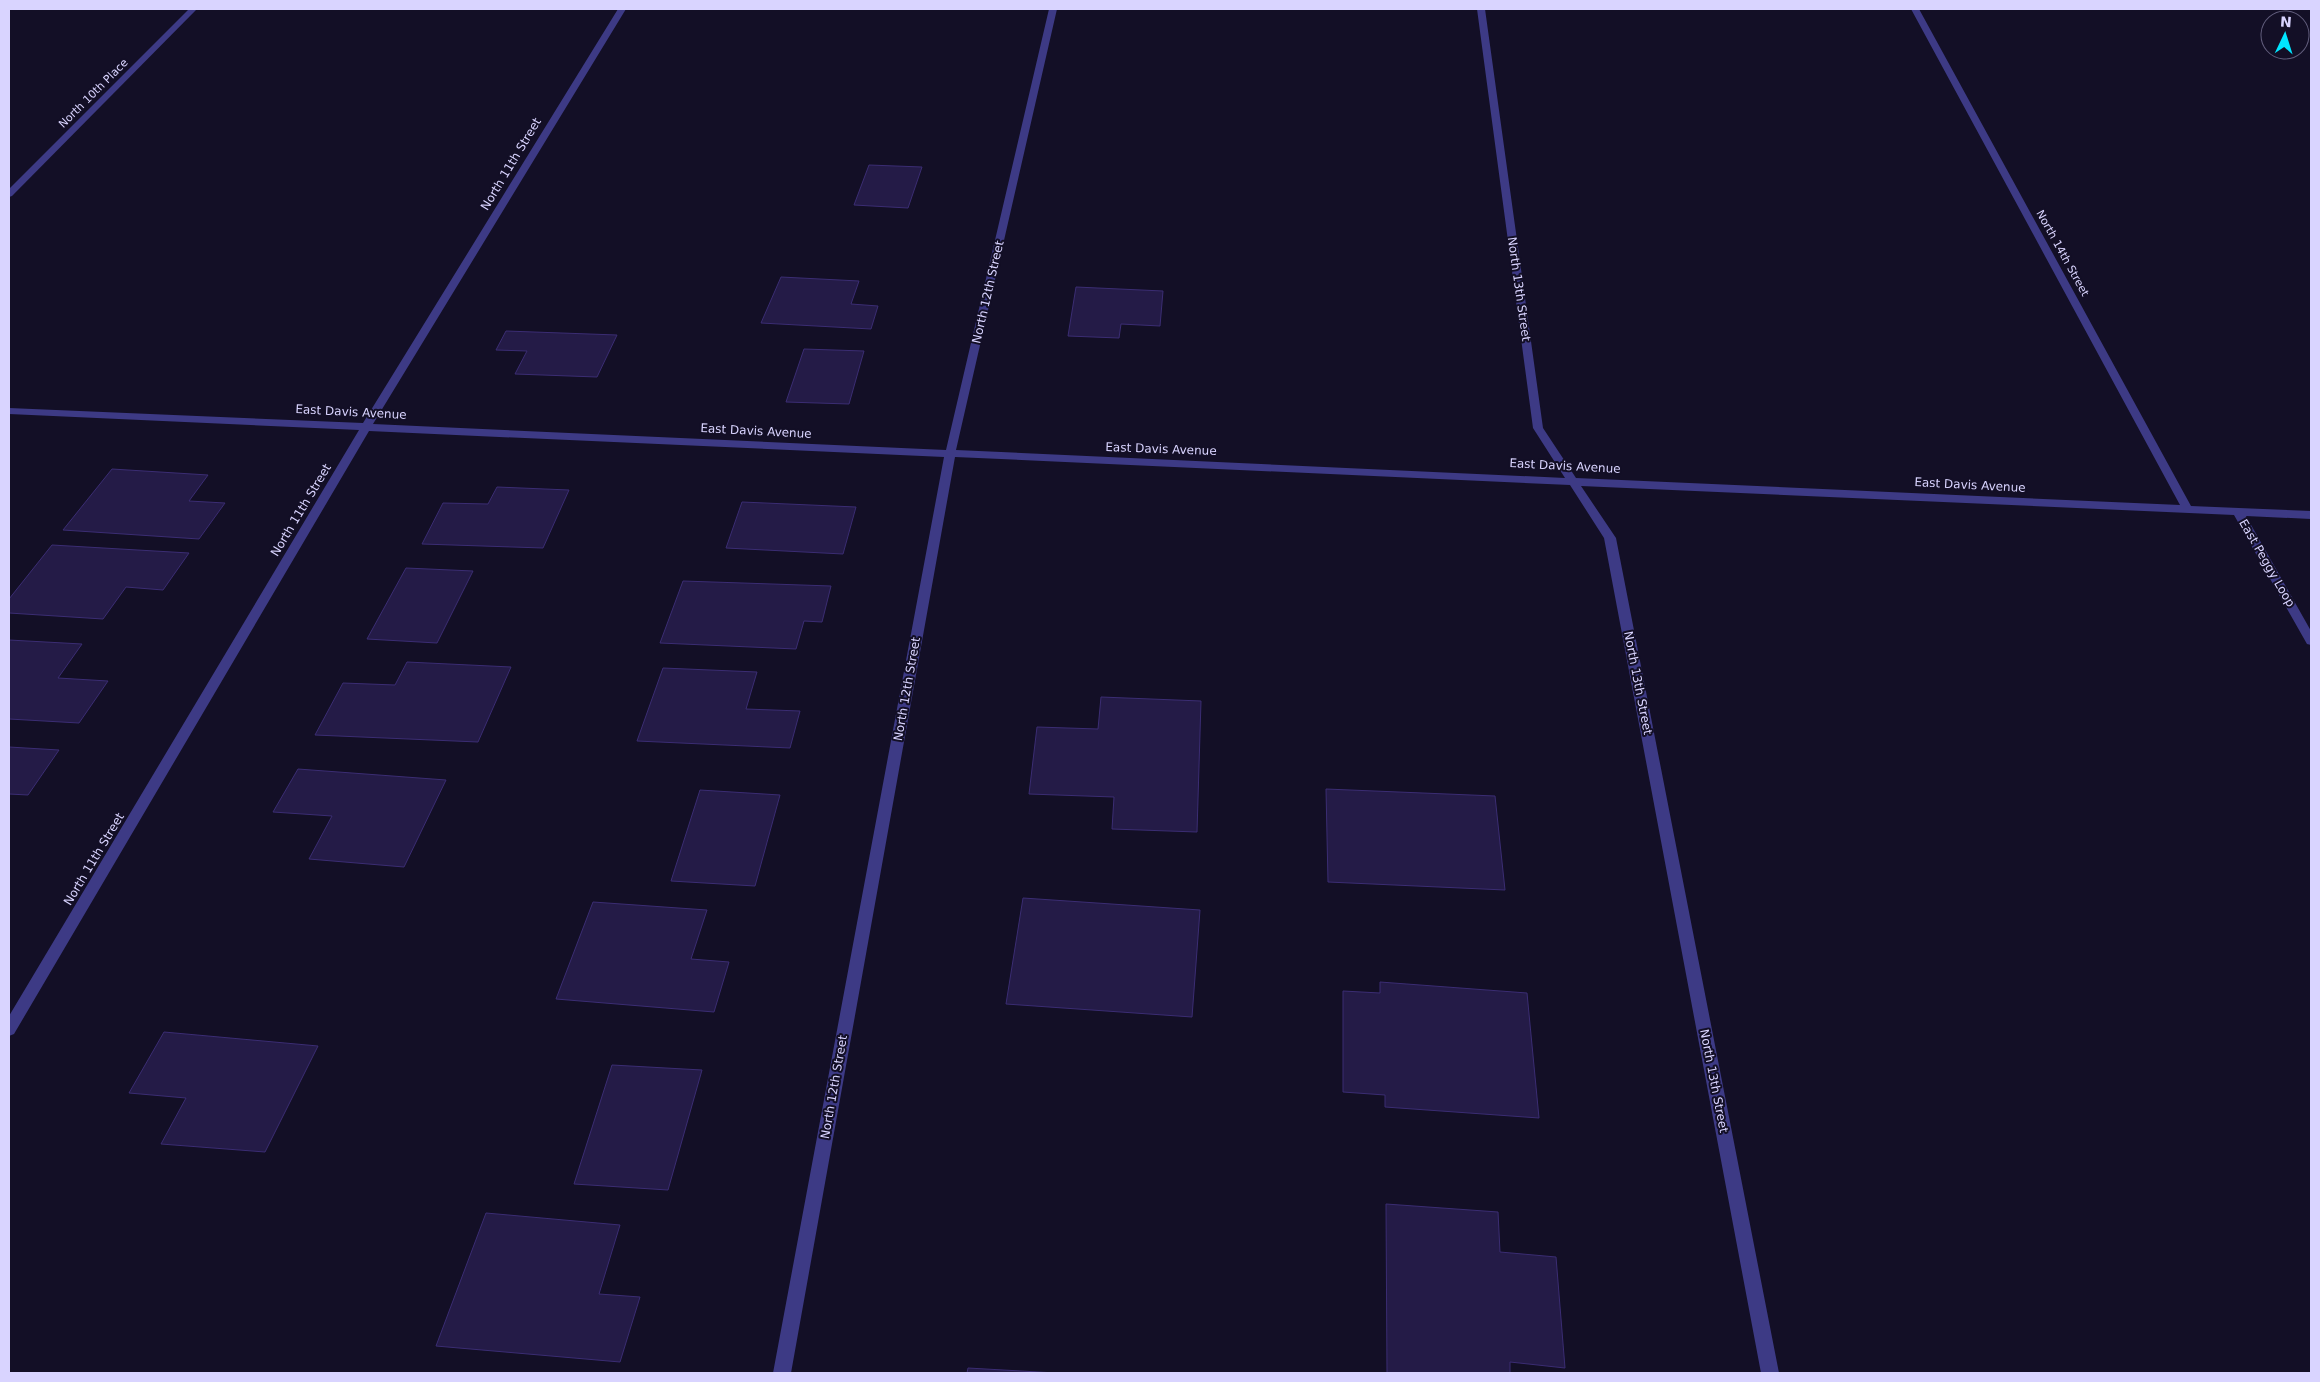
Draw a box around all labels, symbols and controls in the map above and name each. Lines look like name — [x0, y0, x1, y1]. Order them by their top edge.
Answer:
north arrow — [2260, 10, 2310, 60]
text: N — [2280, 14, 2292, 30]
street label: North 10th Place — [56, 56, 131, 131]
street label: North 11th Street — [478, 115, 544, 213]
street label: North 14th Street — [2033, 208, 2092, 299]
street label: North 13th Street — [1505, 236, 1533, 342]
street label: North 12th Street — [969, 239, 1007, 345]
street label: East Davis Avenue — [295, 402, 407, 422]
street label: East Davis Avenue — [700, 421, 812, 441]
street label: East Davis Avenue — [1105, 440, 1217, 458]
street label: East Davis Avenue — [1509, 456, 1621, 476]
street label: North 11th Street — [268, 461, 334, 559]
street label: East Davis Avenue — [1914, 475, 2026, 495]
street label: East Peggy Loop — [2236, 517, 2298, 609]
street label: North 13th Street — [1621, 630, 1655, 736]
street label: North 12th Street — [891, 636, 923, 742]
street label: North 11th Street — [61, 810, 127, 908]
street label: North 13th Street — [1697, 1028, 1731, 1134]
street label: North 12th Street — [818, 1034, 850, 1140]

